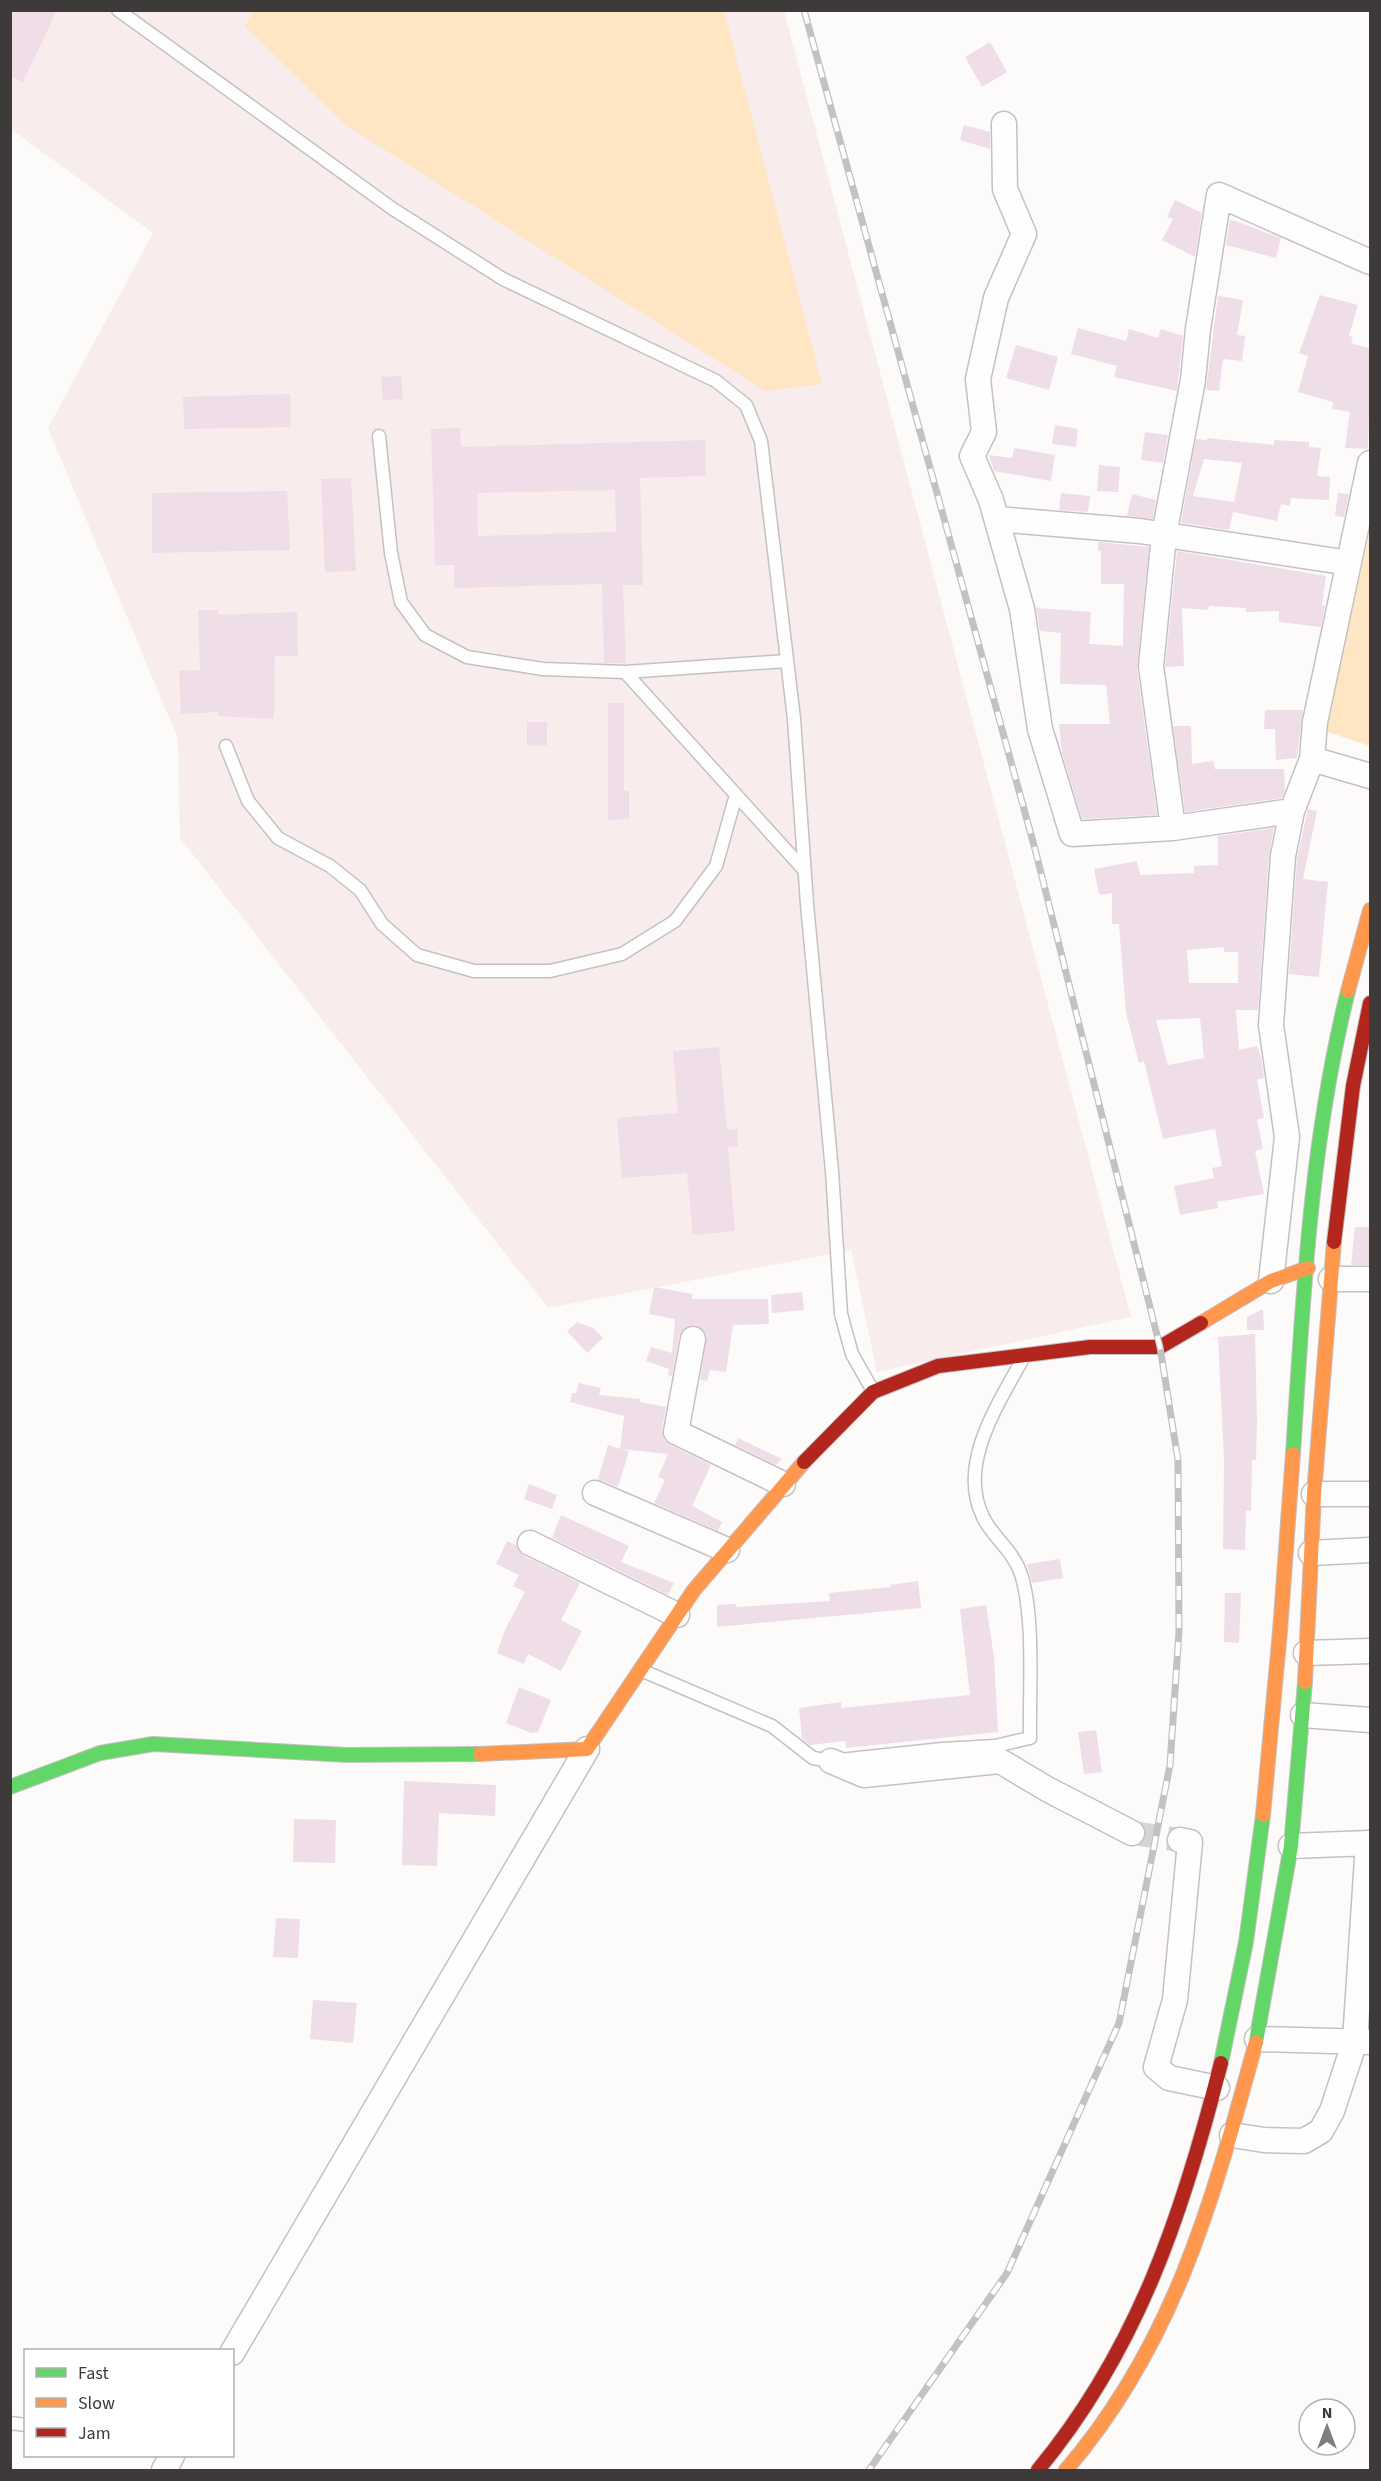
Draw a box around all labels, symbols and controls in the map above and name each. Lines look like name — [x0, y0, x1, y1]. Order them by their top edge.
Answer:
legend — [24, 2349, 234, 2457]
text: Fast — [78, 2361, 109, 2386]
text: Slow — [78, 2391, 115, 2416]
north arrow — [1297, 2397, 1357, 2457]
text: N — [1322, 2402, 1332, 2424]
text: Jam — [78, 2421, 111, 2446]

